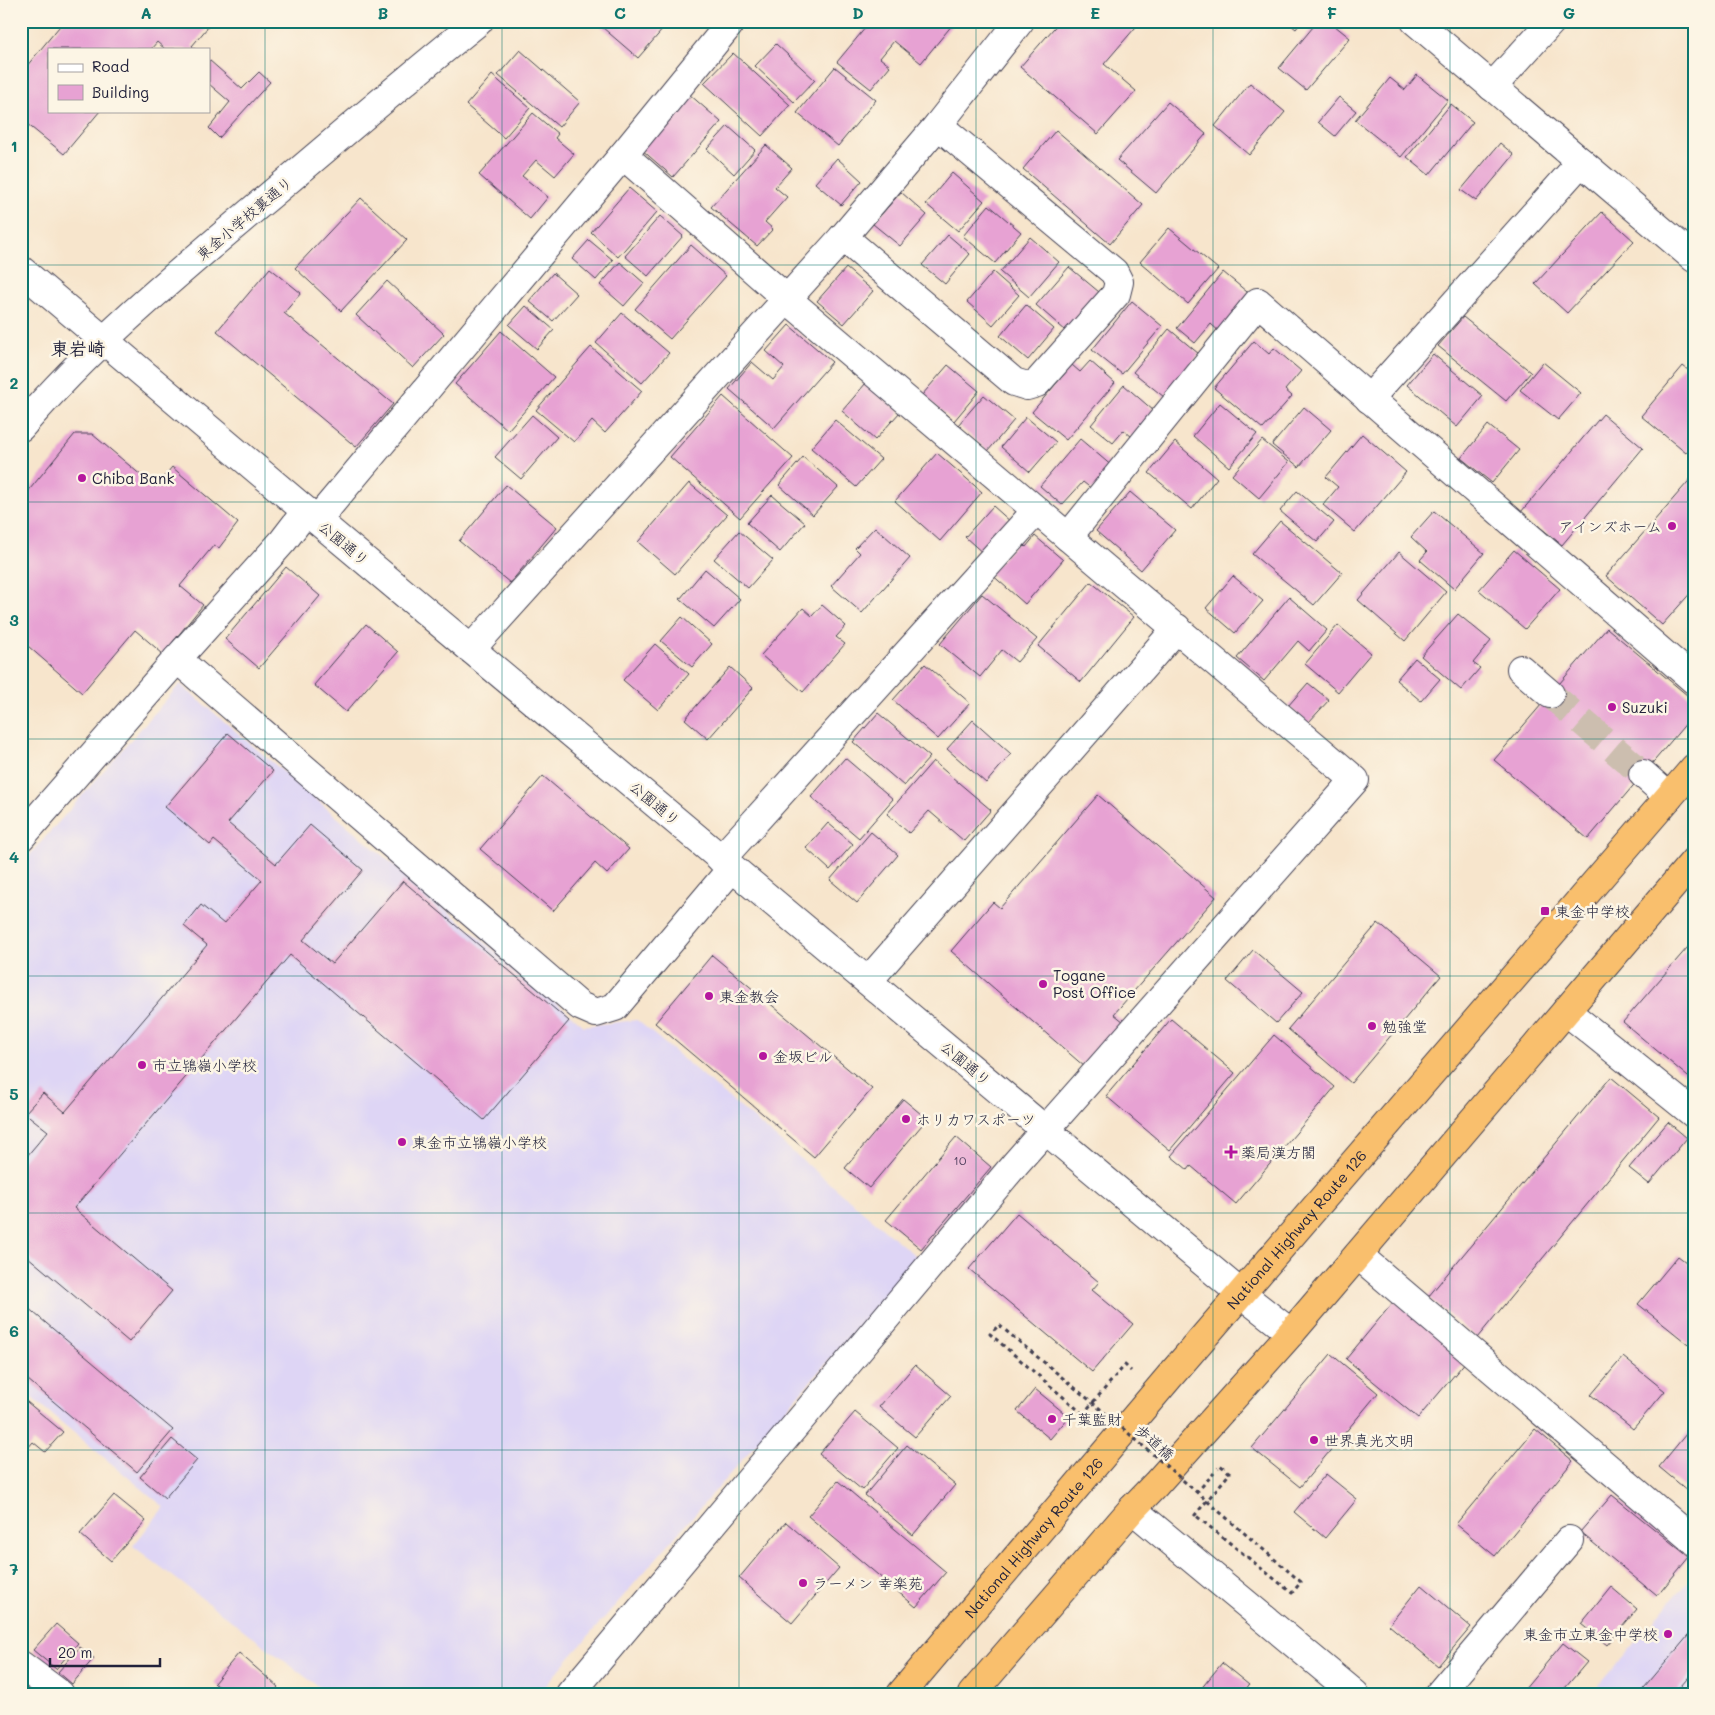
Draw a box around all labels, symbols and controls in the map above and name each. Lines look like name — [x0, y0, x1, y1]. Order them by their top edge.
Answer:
text: A — [140, 2, 152, 23]
text: B — [378, 2, 388, 23]
text: C — [614, 2, 626, 23]
text: D — [852, 2, 864, 23]
text: E — [1090, 2, 1100, 23]
text: F — [1327, 2, 1337, 23]
text: G — [1563, 2, 1575, 23]
legend — [48, 48, 210, 112]
text: Road — [92, 56, 129, 76]
text: Building — [92, 82, 149, 102]
text: 1 — [10, 135, 18, 156]
street label: 東金小学校裏通り — [192, 172, 296, 264]
district label: 東岩崎 — [51, 336, 105, 360]
text: 2 — [10, 372, 19, 393]
place label: Chiba Bank — [92, 468, 174, 488]
marker: Chiba Bank — [76, 472, 88, 484]
street label: 公園通り — [315, 516, 373, 570]
place label: アインズホーム — [1558, 516, 1662, 536]
marker: アインズホーム — [1666, 520, 1678, 532]
text: 3 — [9, 609, 19, 630]
place label: Suzuki — [1622, 697, 1668, 717]
marker: Suzuki — [1606, 701, 1618, 713]
street label: 公園通り — [626, 776, 684, 830]
text: 4 — [9, 846, 19, 867]
place label: 東金中学校 — [1555, 901, 1630, 921]
marker: 東金中学校 — [1539, 905, 1551, 917]
place label: Togane Post Office — [1053, 965, 1136, 1002]
marker: Togane Post Office — [1037, 978, 1049, 990]
place label: 東金教会 — [719, 986, 779, 1006]
marker: 東金教会 — [703, 990, 715, 1002]
place label: 勉強堂 — [1382, 1016, 1427, 1036]
marker: 勉強堂 — [1366, 1020, 1378, 1032]
street label: 公園通り — [937, 1036, 995, 1090]
place label: 金坂ビル — [773, 1046, 833, 1066]
marker: 金坂ビル — [757, 1050, 769, 1062]
place label: 市立鴇嶺小学校 — [152, 1055, 257, 1075]
marker: 市立鴇嶺小学校 — [136, 1059, 148, 1071]
text: 5 — [9, 1083, 19, 1104]
place label: ホリカワスポーツ — [916, 1109, 1036, 1129]
marker: ホリカワスポーツ — [900, 1113, 912, 1125]
place label: 東金市立鴇嶺小学校 — [412, 1132, 547, 1152]
marker: 東金市立鴇嶺小学校 — [396, 1136, 408, 1148]
place label: 薬局漢方閣 — [1241, 1142, 1316, 1162]
street label: National Highway Route 126 — [1222, 1145, 1371, 1313]
marker: 薬局漢方閣 — [1225, 1146, 1237, 1158]
house number: 10 — [954, 1152, 967, 1168]
text: 6 — [9, 1320, 19, 1341]
place label: 千葉監財 — [1062, 1409, 1122, 1429]
marker: 千葉監財 — [1046, 1413, 1058, 1425]
street label: 歩道橋 — [1131, 1420, 1179, 1464]
place label: 世界真光文明 — [1324, 1430, 1414, 1450]
marker: 世界真光文明 — [1308, 1434, 1320, 1446]
street label: National Highway Route 126 — [960, 1453, 1107, 1622]
text: 7 — [10, 1558, 19, 1579]
place label: ラーメン 幸楽苑 — [813, 1573, 923, 1593]
marker: ラーメン 幸楽苑 — [797, 1577, 809, 1589]
place label: 東金市立東金中学校 — [1523, 1624, 1658, 1644]
marker: 東金市立東金中学校 — [1662, 1628, 1674, 1640]
scale bar — [50, 1635, 160, 1667]
text: 20 m — [58, 1642, 92, 1662]

